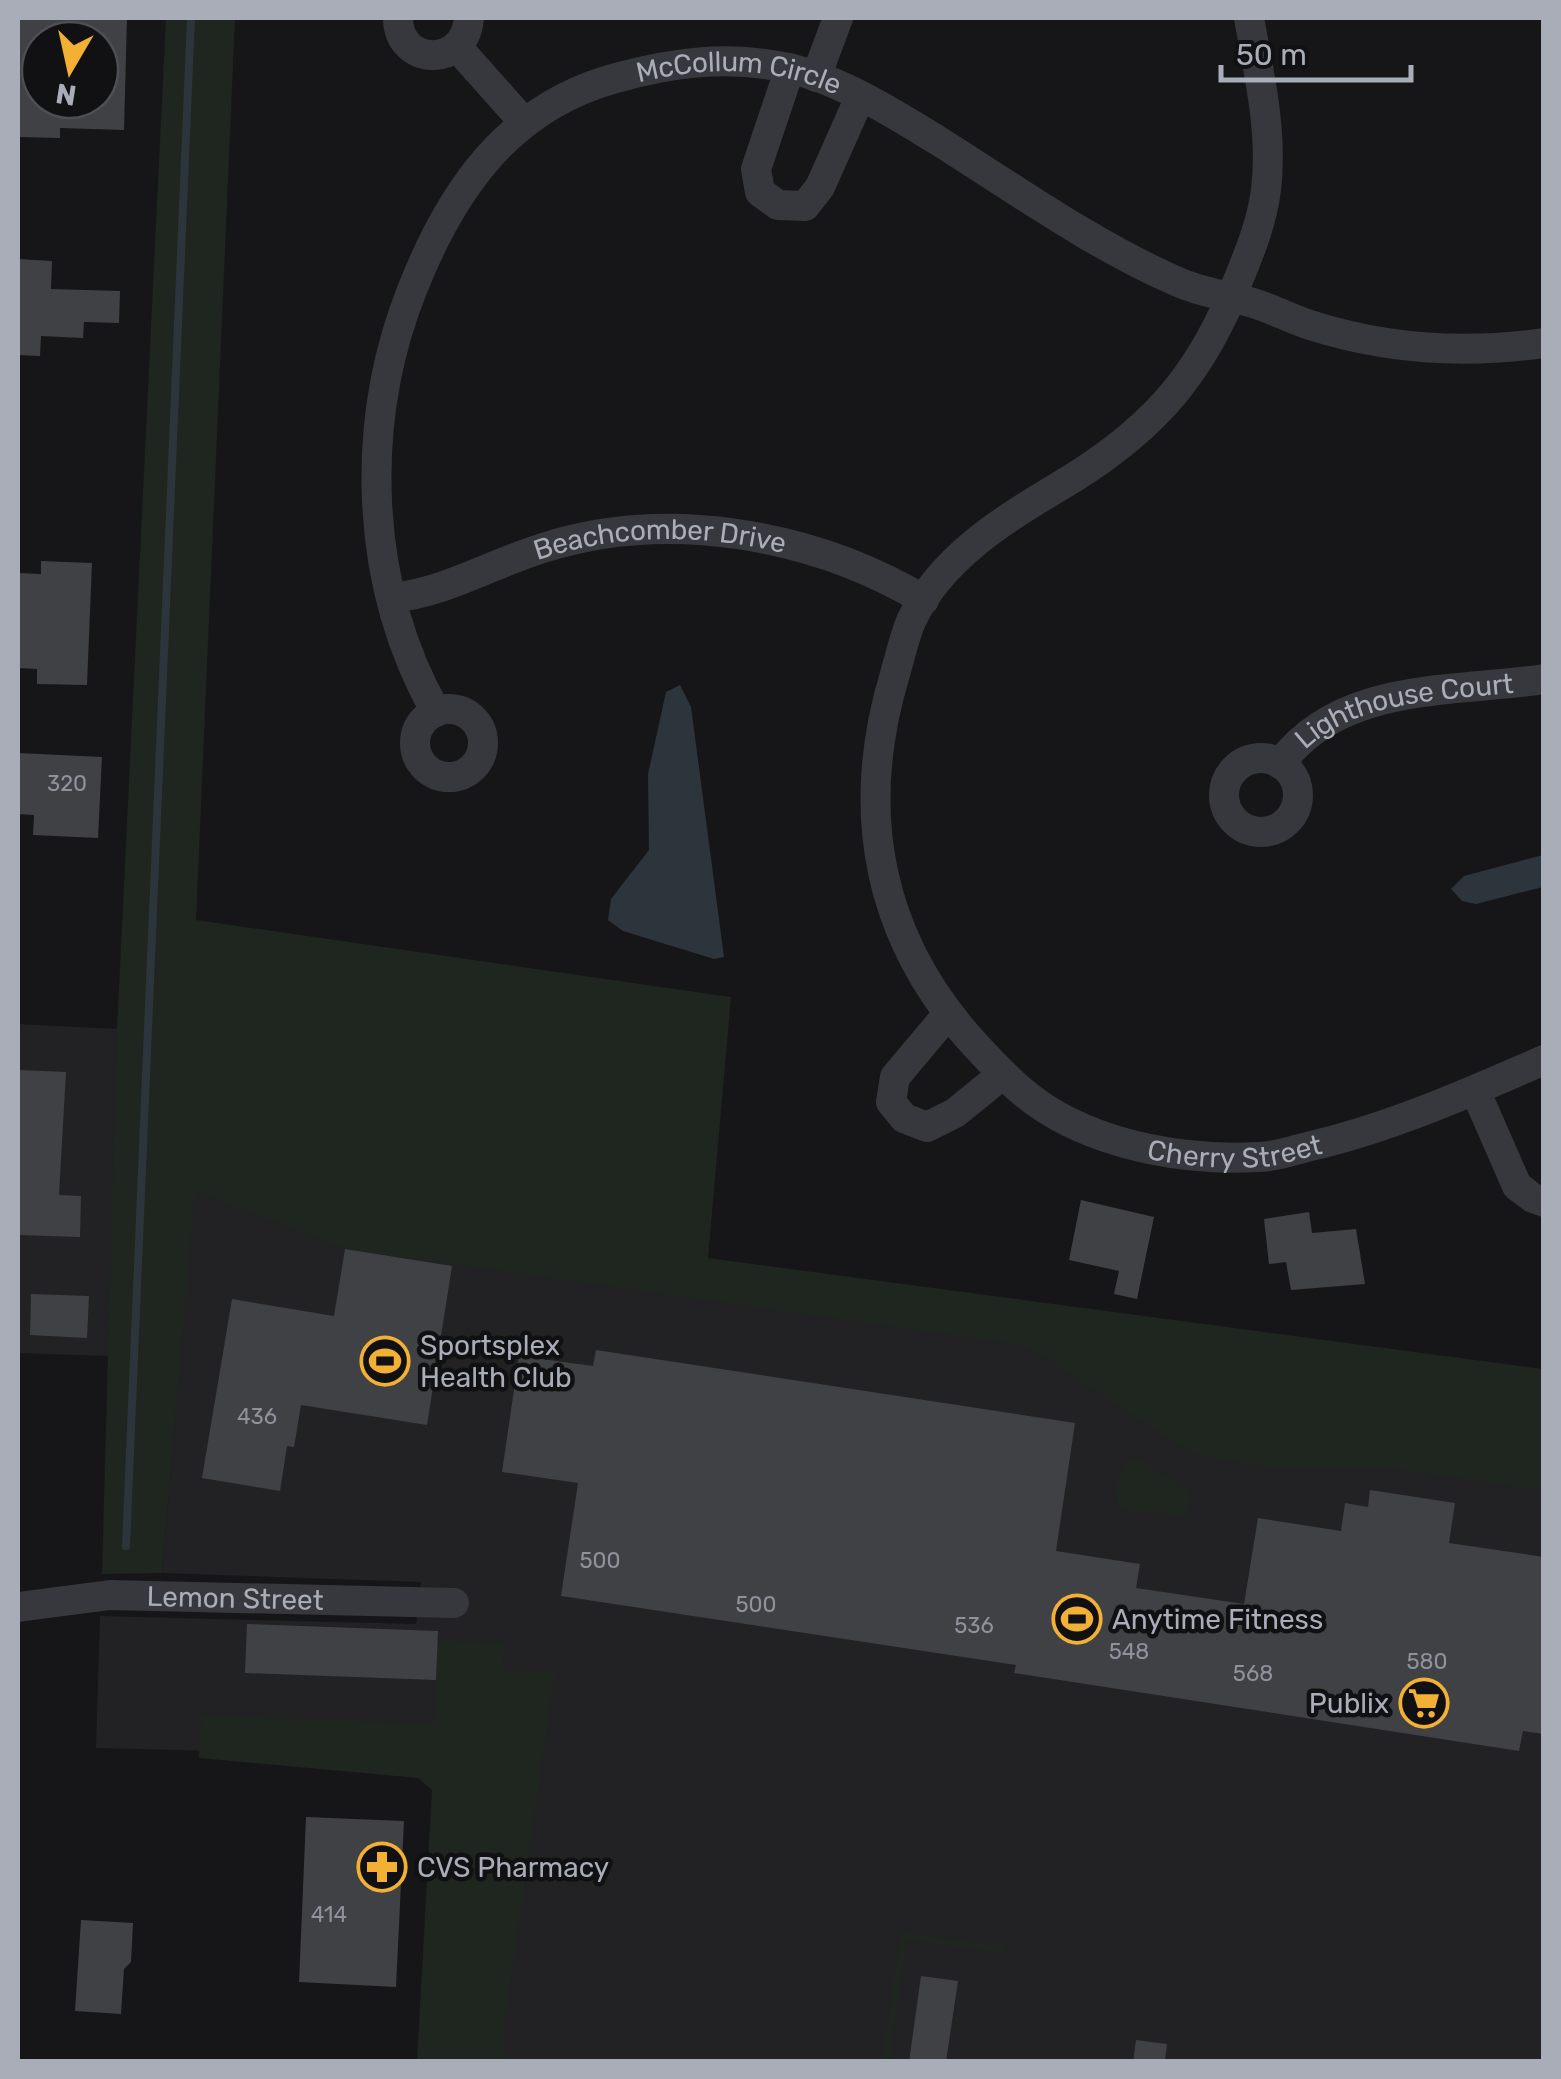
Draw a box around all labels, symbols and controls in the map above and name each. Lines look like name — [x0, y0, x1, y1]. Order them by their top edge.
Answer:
north arrow — [20, 20, 120, 120]
scale bar — [1221, 20, 1411, 82]
text: 50 m — [1236, 37, 1307, 73]
street label: McCollum Circle — [633, 45, 847, 102]
text: N — [54, 76, 79, 112]
street label: Beachcomber Drive — [529, 513, 790, 567]
street label: Lighthouse Court — [1288, 667, 1515, 755]
house number: 320 — [47, 770, 87, 797]
street label: Cherry Street — [1145, 1128, 1325, 1175]
place label: Sportsplex Health Club — [420, 1329, 572, 1394]
sports icon: Sportsplex Health Club — [359, 1335, 411, 1387]
house number: 436 — [237, 1403, 277, 1430]
house number: 500 — [579, 1547, 621, 1574]
street label: Lemon Street — [146, 1580, 324, 1617]
house number: 500 — [735, 1591, 777, 1618]
sports icon: Anytime Fitness — [1051, 1593, 1103, 1645]
place label: Anytime Fitness — [1112, 1603, 1323, 1636]
house number: 536 — [954, 1612, 994, 1639]
house number: 548 — [1109, 1638, 1149, 1665]
house number: 580 — [1406, 1648, 1448, 1675]
house number: 568 — [1233, 1660, 1273, 1687]
supermarket icon: Publix — [1398, 1677, 1450, 1729]
place label: Publix — [1309, 1687, 1389, 1720]
pharmacy icon: CVS Pharmacy — [356, 1841, 408, 1893]
place label: CVS Pharmacy — [417, 1851, 609, 1884]
house number: 414 — [311, 1901, 347, 1928]

